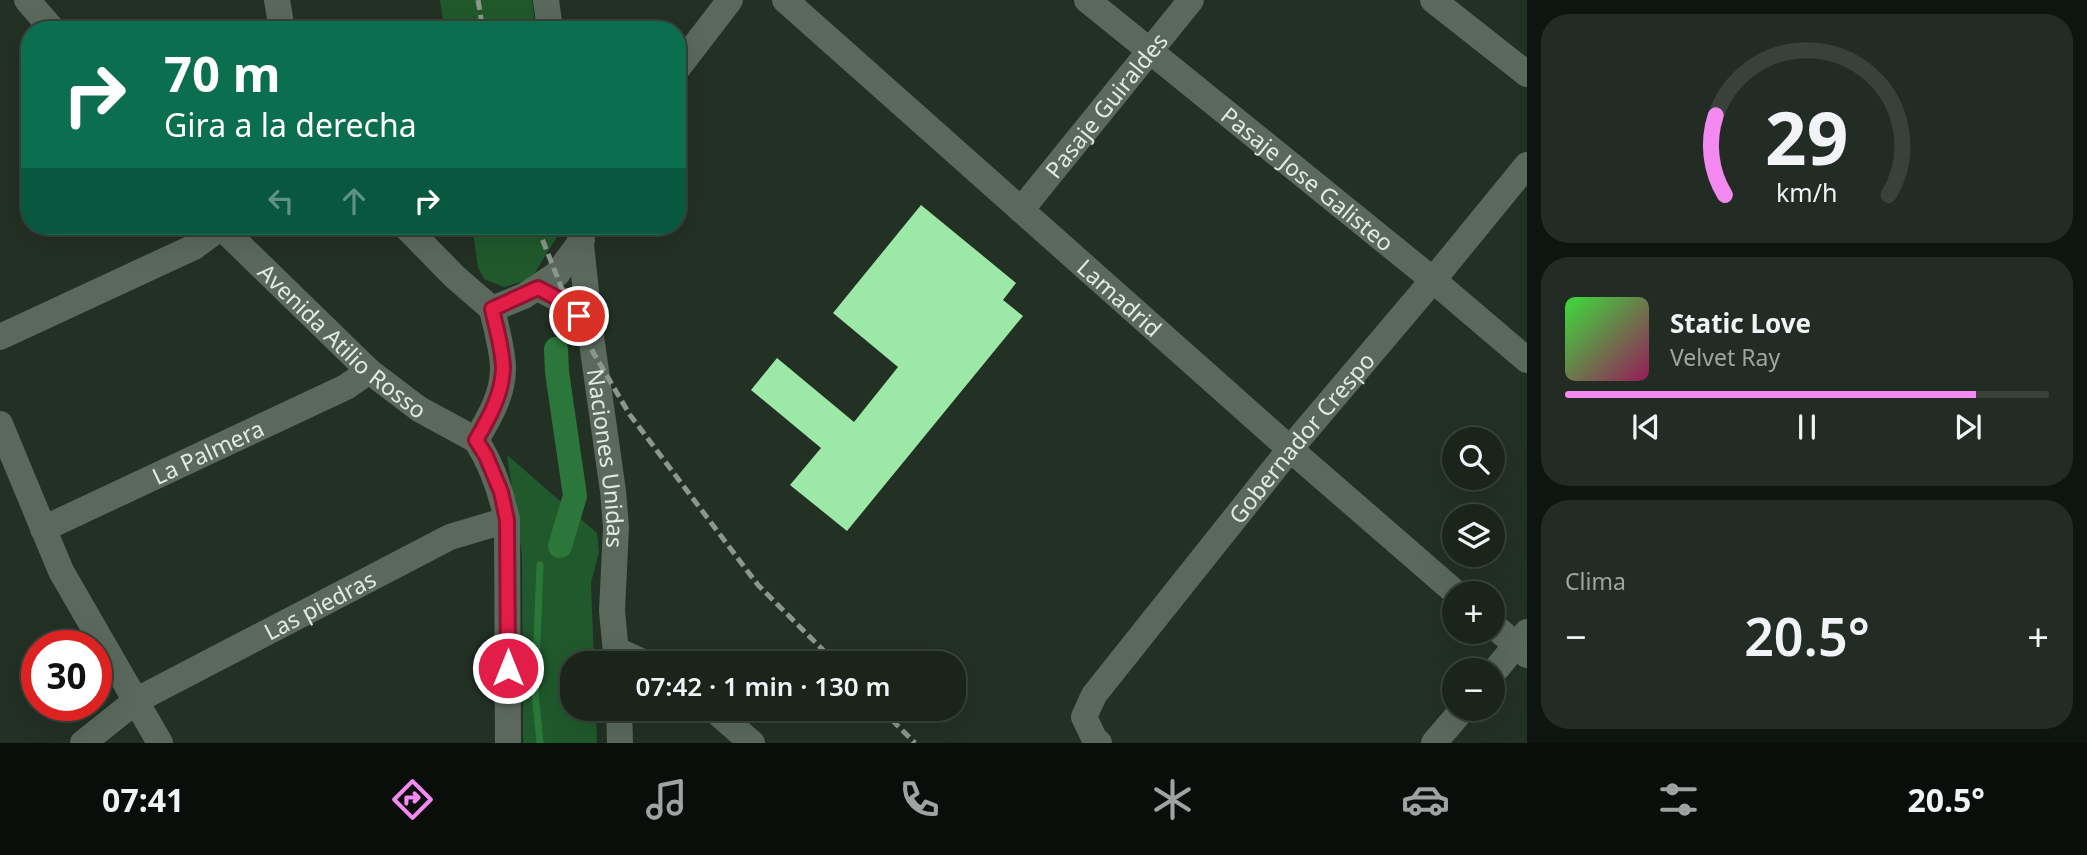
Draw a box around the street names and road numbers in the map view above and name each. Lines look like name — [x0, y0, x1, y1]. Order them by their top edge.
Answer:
street label: Pasaje Guiraldes — [1037, 26, 1175, 185]
street label: Pasaje Jose Galisteo — [1215, 99, 1401, 258]
street label: Lamadrid — [1071, 251, 1169, 344]
street label: Avenida Atilio Rosso — [251, 256, 434, 425]
street label: Gobernador Crespo — [1221, 345, 1382, 530]
street label: Naciones Unidas — [580, 366, 632, 549]
street label: La Palmera — [147, 412, 269, 492]
street label: Las piedras — [258, 562, 381, 647]

